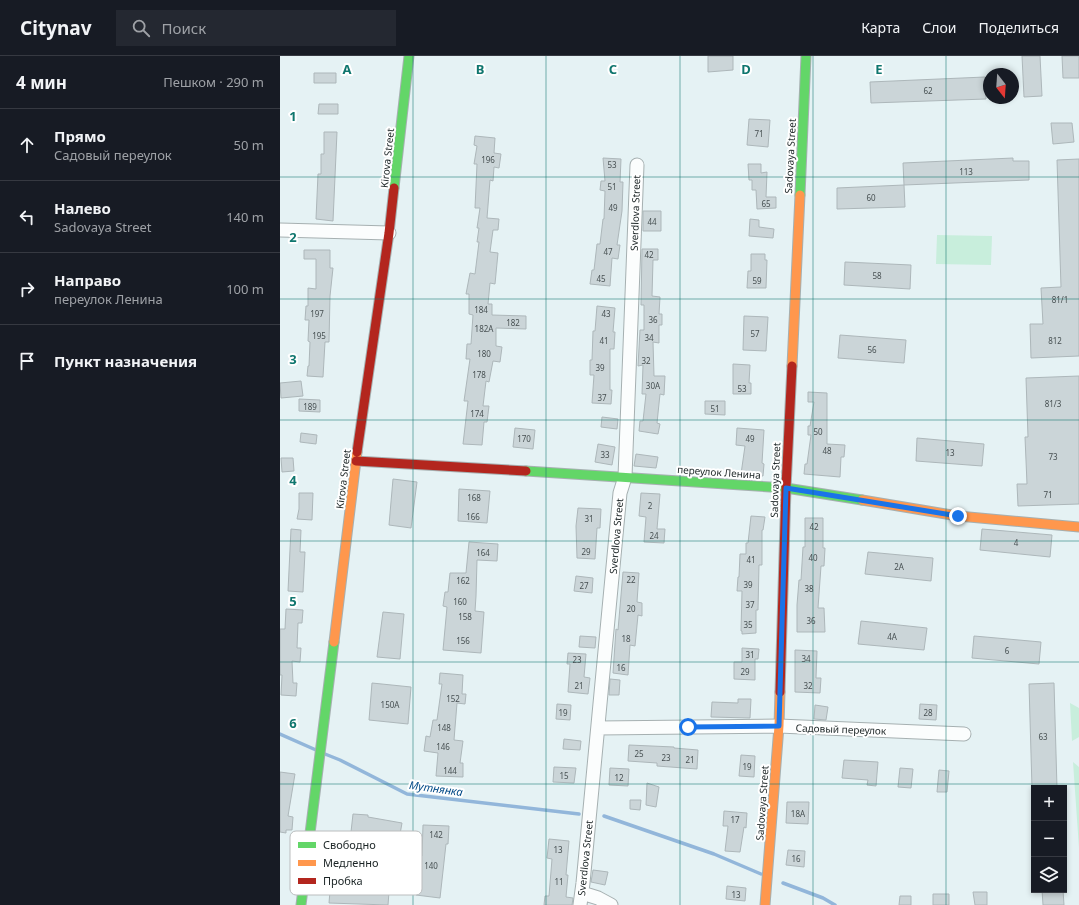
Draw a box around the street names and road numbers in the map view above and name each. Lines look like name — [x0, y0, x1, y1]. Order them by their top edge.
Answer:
street label: Sadovaya Street — [781, 118, 799, 194]
street label: Kirova Street — [377, 127, 397, 188]
street label: Sverdlova Street — [627, 174, 643, 251]
street label: Sadovaya Street — [767, 442, 783, 518]
street label: Kirova Street — [332, 448, 354, 510]
street label: переулок Ленина — [677, 462, 761, 482]
street label: Sverdlova Street — [606, 497, 626, 574]
street label: Садовый переулок — [795, 720, 887, 738]
street label: Sadovaya Street — [752, 765, 772, 841]
street label: Sverdlova Street — [574, 819, 596, 896]

